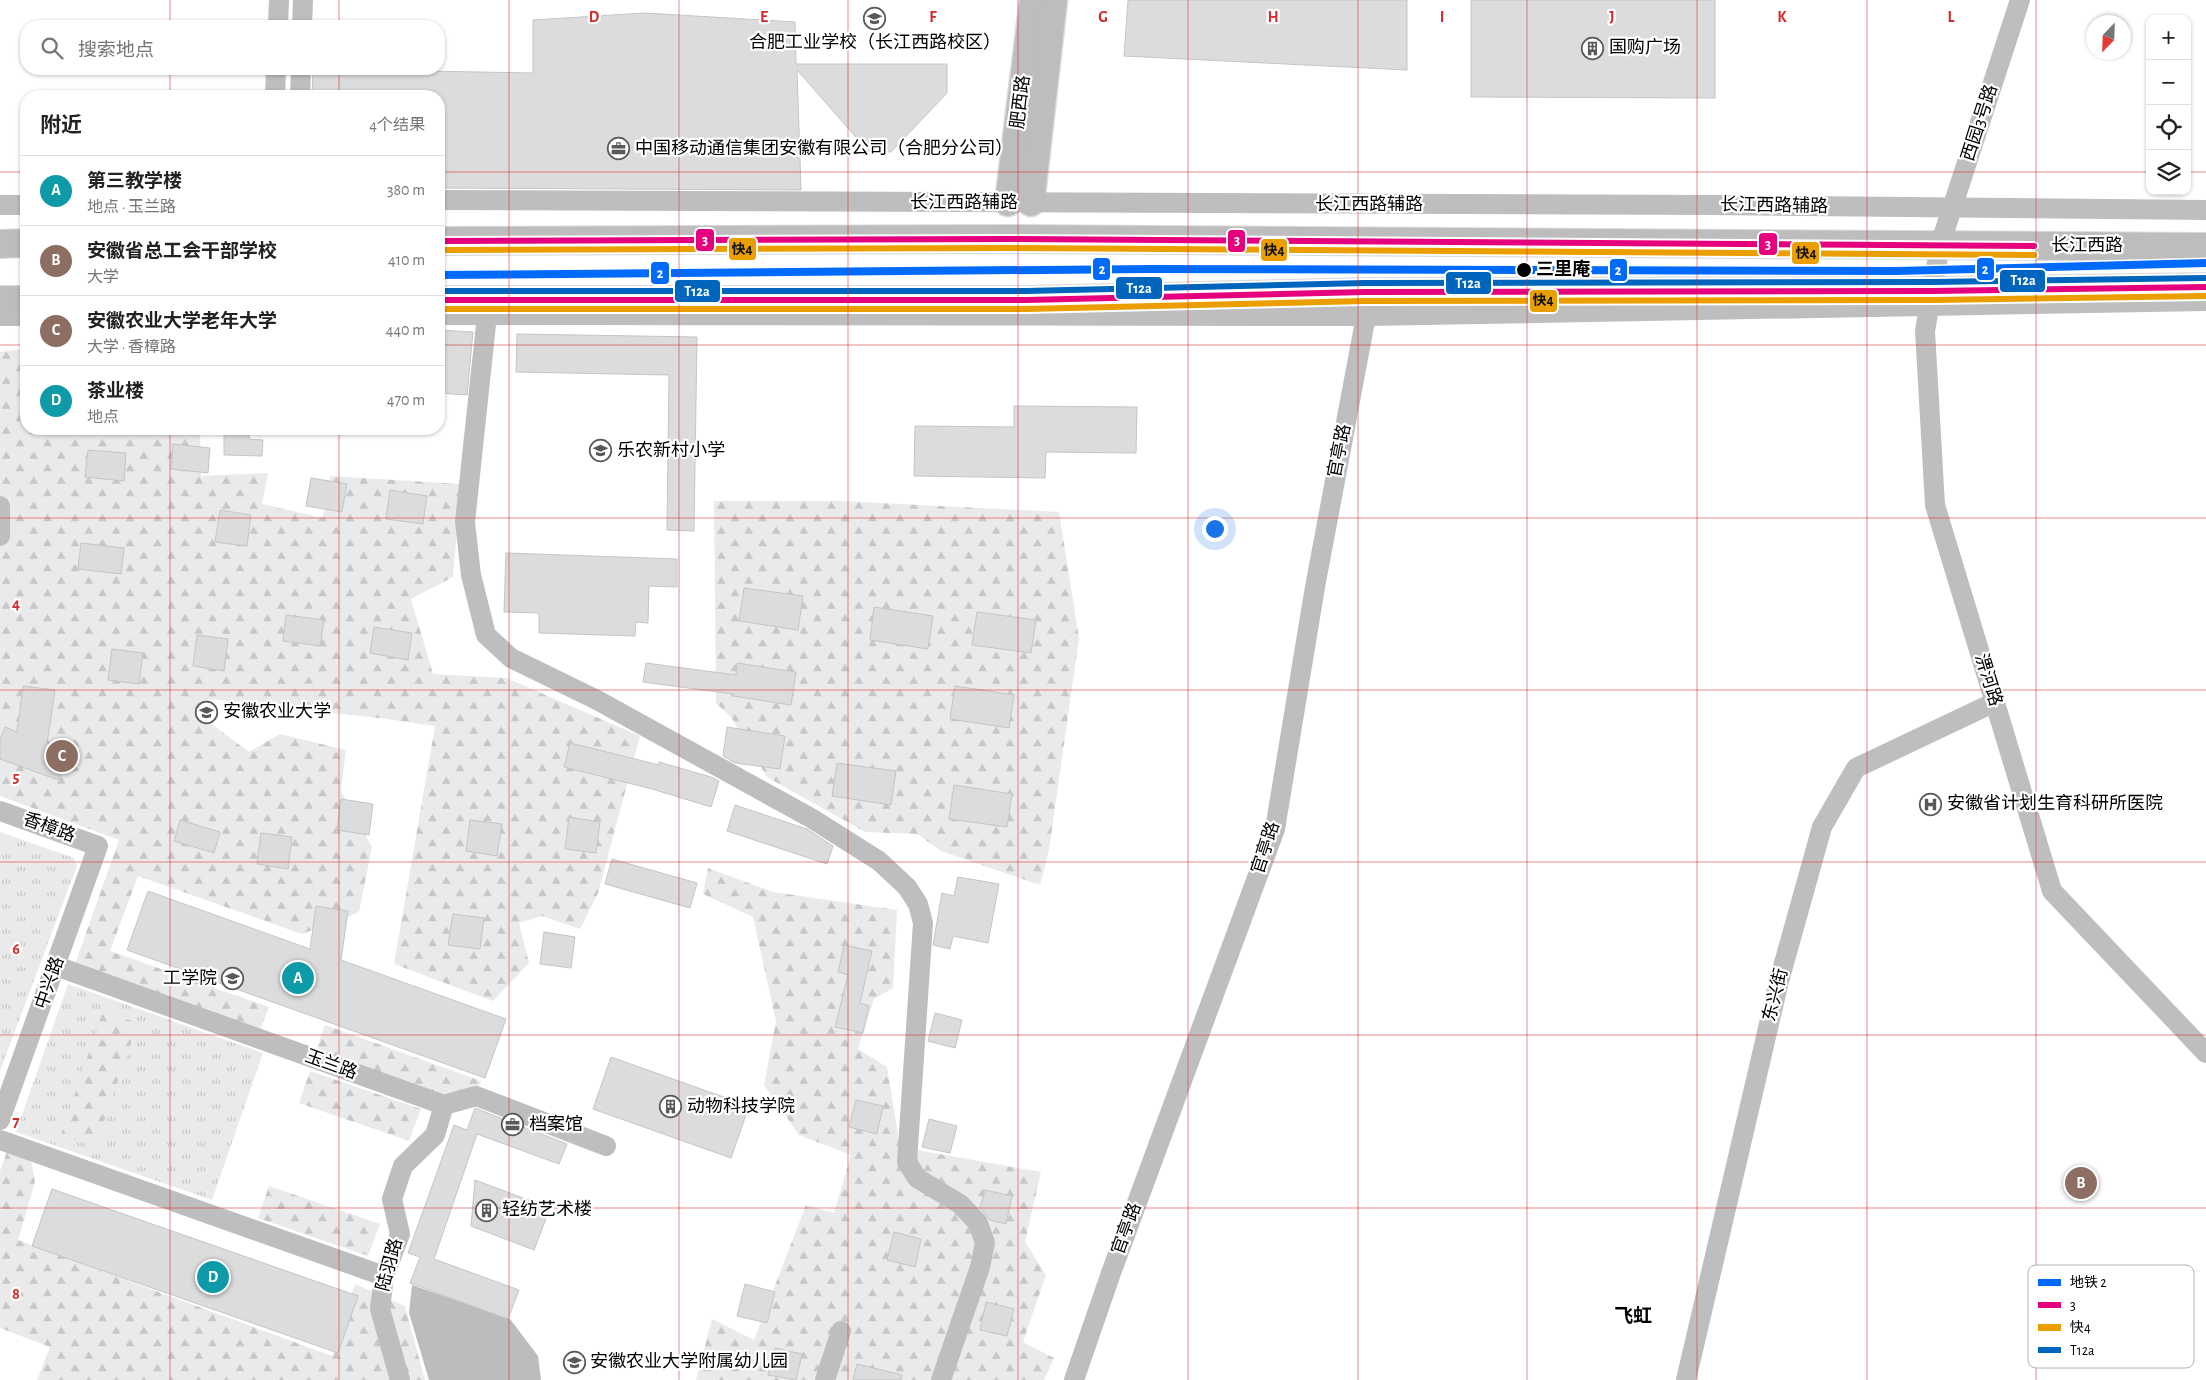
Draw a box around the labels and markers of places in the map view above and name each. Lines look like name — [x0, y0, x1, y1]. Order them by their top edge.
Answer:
school or university icon: 合肥工业学校（长江西路校区） — [863, 6, 887, 30]
place label: 合肥工业学校（长江西路校区） — [749, 32, 1001, 52]
building icon: 国购广场 — [1581, 36, 1605, 60]
place label: 国购广场 — [1609, 37, 1681, 57]
office icon: 中国移动通信集团安徽有限公司（合肥分公司） — [607, 137, 631, 161]
place label: 中国移动通信集团安徽有限公司（合肥分公司） — [635, 138, 1013, 158]
place label: 三里庵 — [1536, 259, 1590, 279]
marker: 三里庵 — [1515, 261, 1533, 279]
school or university icon: 乐农新村小学 — [589, 439, 613, 463]
place label: 乐农新村小学 — [617, 440, 725, 460]
school or university icon: 安徽农业大学 — [195, 700, 219, 724]
place label: 安徽农业大学 — [223, 701, 331, 721]
pin: C — [46, 737, 78, 775]
hospital icon: 安徽省计划生育科研所医院 — [1919, 792, 1943, 816]
place label: 安徽省计划生育科研所医院 — [1947, 793, 2163, 813]
pin: A — [282, 959, 314, 997]
school or university icon: 工学院 — [221, 967, 245, 991]
place label: 工学院 — [163, 968, 217, 988]
building icon: 动物科技学院 — [659, 1095, 683, 1119]
place label: 动物科技学院 — [687, 1096, 795, 1116]
office icon: 档案馆 — [501, 1113, 525, 1137]
place label: 档案馆 — [529, 1114, 583, 1134]
pin: B — [2065, 1164, 2097, 1202]
building icon: 轻纺艺术楼 — [474, 1198, 498, 1222]
place label: 轻纺艺术楼 — [502, 1199, 592, 1219]
pin: D — [197, 1258, 229, 1296]
school or university icon: 安徽农业大学附属幼儿园 — [562, 1350, 586, 1374]
place label: 安徽农业大学附属幼儿园 — [590, 1351, 788, 1371]

